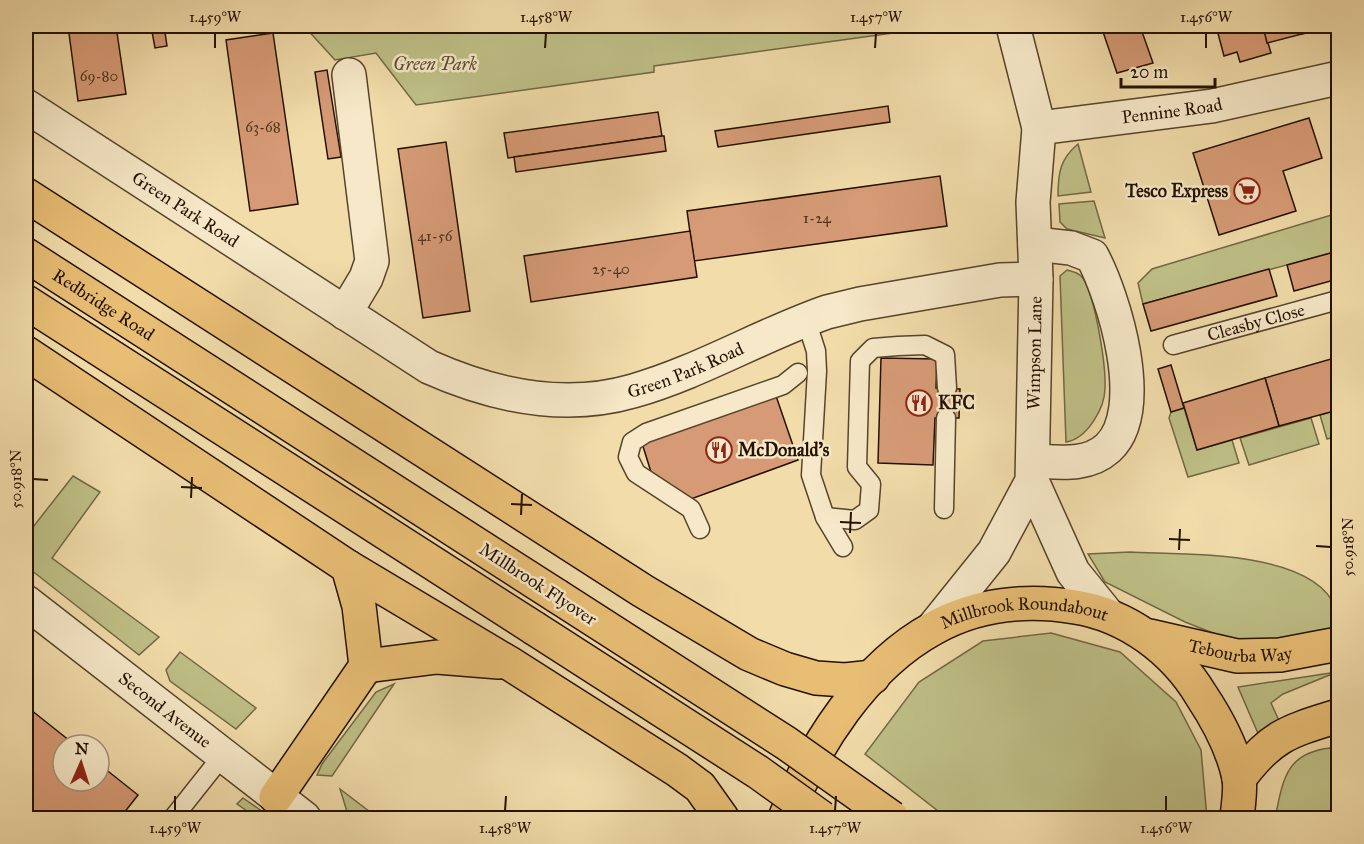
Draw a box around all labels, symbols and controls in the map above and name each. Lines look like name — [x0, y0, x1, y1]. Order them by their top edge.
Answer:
text: 1.459°W — [189, 8, 242, 26]
text: 1.458°W — [520, 8, 573, 26]
text: 1.457°W — [850, 8, 903, 26]
text: 1.456°W — [1180, 8, 1233, 26]
scale bar — [1121, 51, 1216, 89]
park label: Green Park — [393, 53, 477, 75]
text: 20 m — [1130, 61, 1168, 83]
house number: 69-80 — [80, 67, 118, 85]
street label: Pennine Road — [1120, 93, 1224, 128]
house number: 63-68 — [245, 118, 281, 136]
street label: Green Park Road — [128, 167, 243, 252]
supermarket icon: Tesco Express — [1232, 176, 1262, 206]
place label: Tesco Express — [1124, 180, 1228, 203]
house number: 1-24 — [803, 209, 832, 227]
house number: 41-56 — [417, 227, 454, 245]
house number: 25-40 — [592, 260, 630, 278]
street label: Redbridge Road — [48, 264, 158, 345]
street label: Wimpson Lane — [1022, 296, 1047, 410]
street label: Cleasby Close — [1205, 299, 1307, 346]
street label: Green Park Road — [625, 337, 747, 403]
restaurant icon: KFC — [904, 388, 934, 418]
place label: KFC — [938, 392, 975, 414]
restaurant icon: McDonald's — [704, 435, 734, 465]
place label: McDonald's — [738, 439, 830, 461]
text: 50.918°N — [7, 449, 25, 508]
text: 50.918°N — [1339, 517, 1357, 576]
street label: Millbrook Flyover — [475, 538, 601, 630]
street label: Millbrook Roundabout — [937, 592, 1112, 634]
street label: Tebourba Way — [1186, 634, 1295, 667]
street label: Second Avenue — [114, 667, 216, 753]
north arrow — [51, 733, 111, 793]
text: N — [74, 739, 89, 758]
text: 1.459°W — [149, 819, 202, 837]
text: 1.458°W — [479, 819, 532, 837]
text: 1.457°W — [809, 819, 862, 837]
text: 1.456°W — [1140, 819, 1193, 837]

